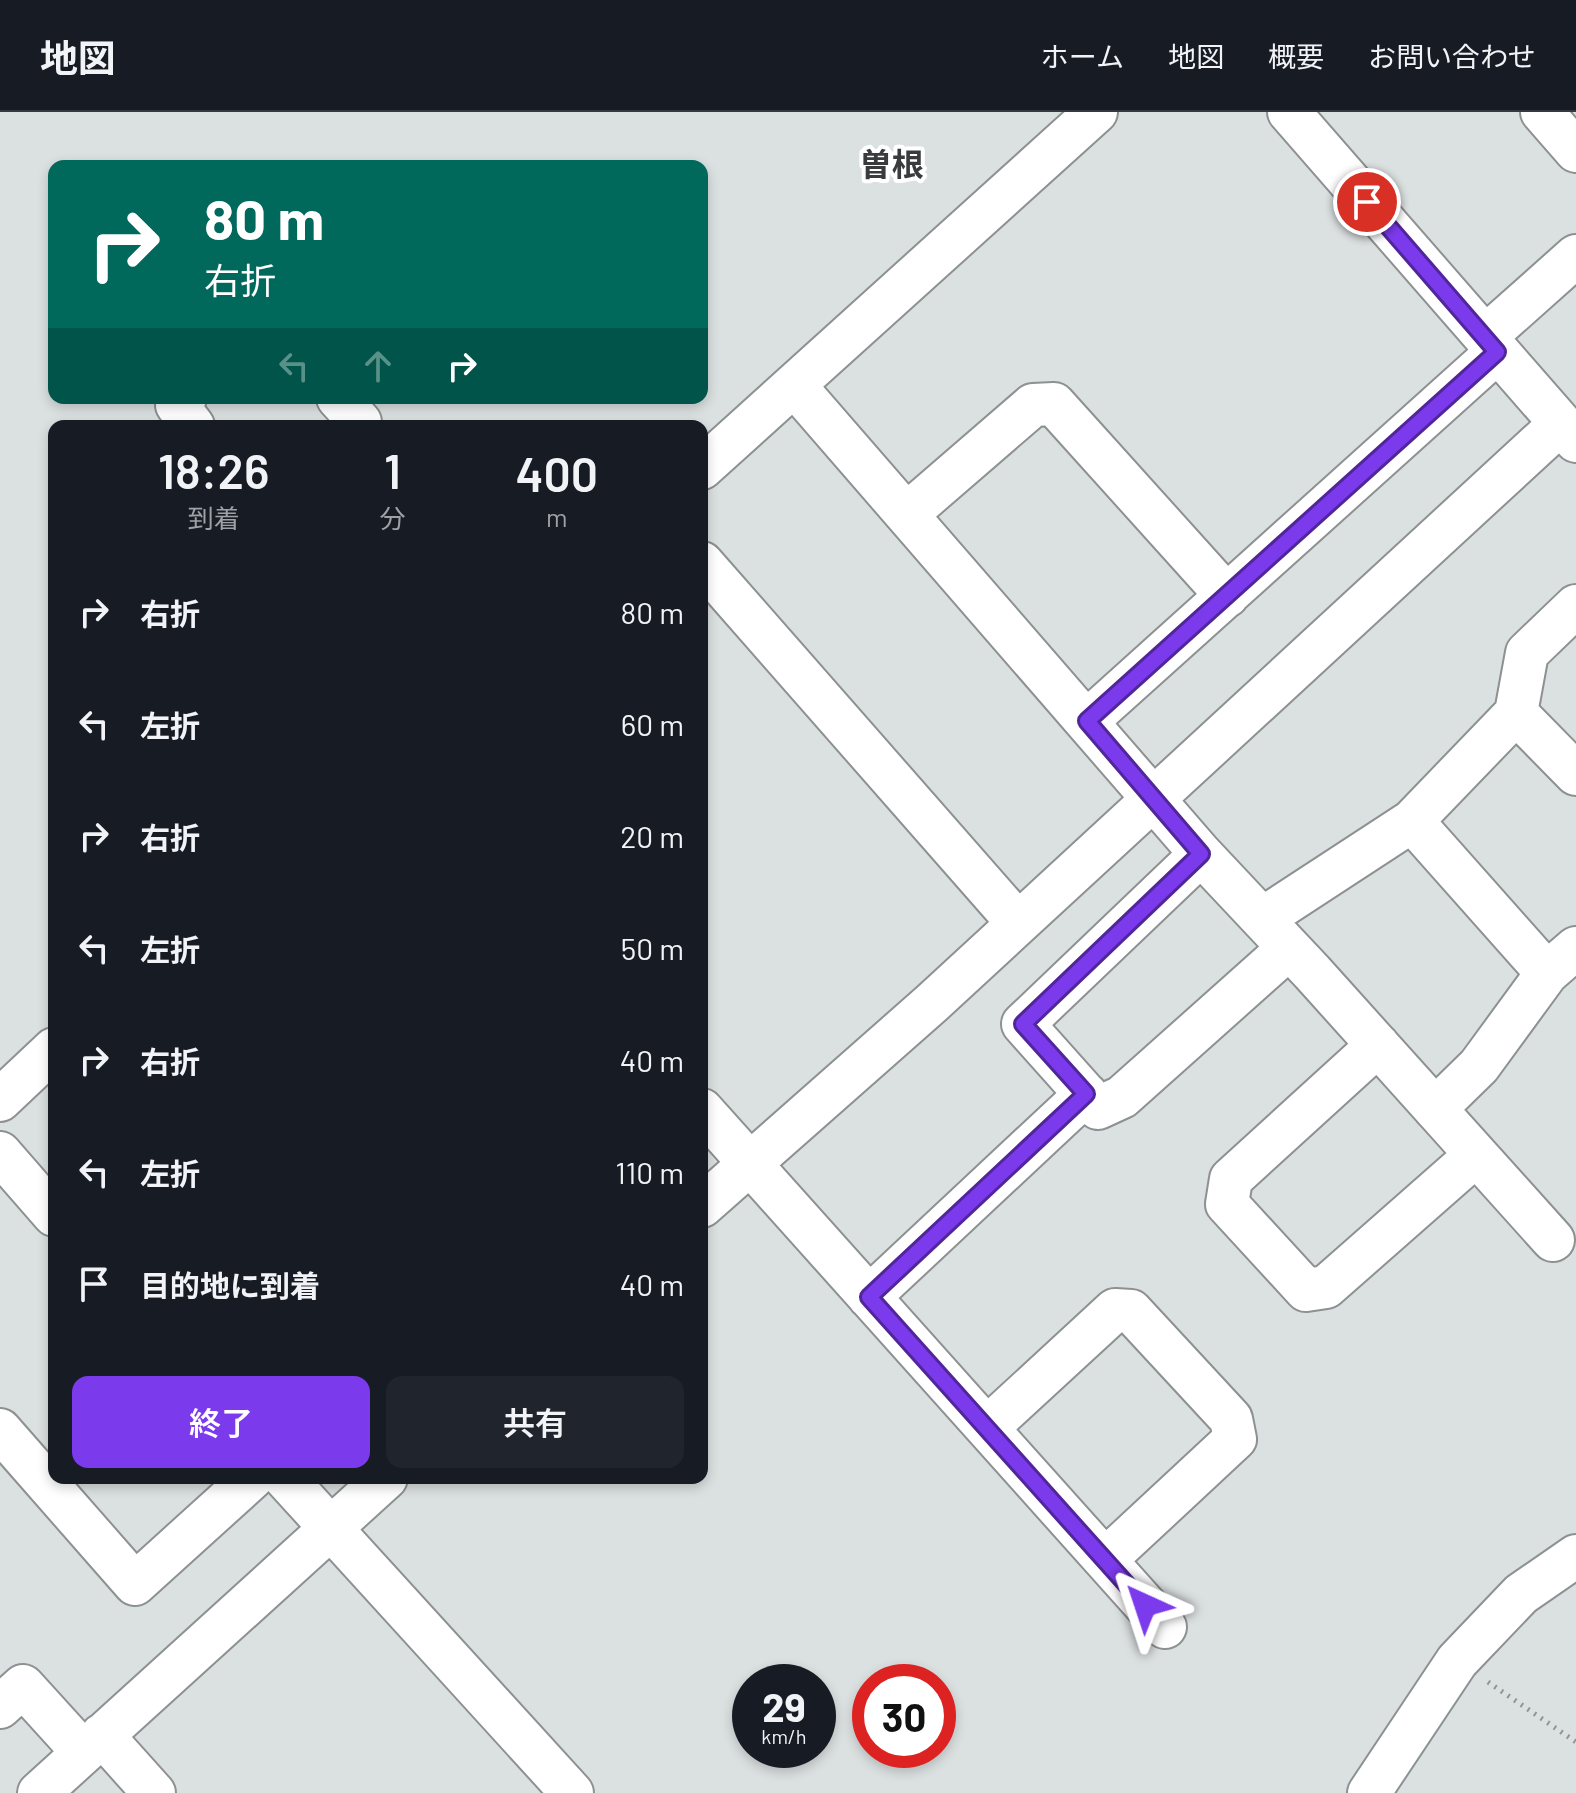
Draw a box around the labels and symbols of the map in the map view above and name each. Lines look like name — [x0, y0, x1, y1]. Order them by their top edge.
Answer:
district label: 曽根 — [860, 144, 924, 182]
pin — [1333, 168, 1401, 236]
position arrow — [1103, 1563, 1187, 1647]
speed limit sign: 30 — [852, 1664, 956, 1768]

